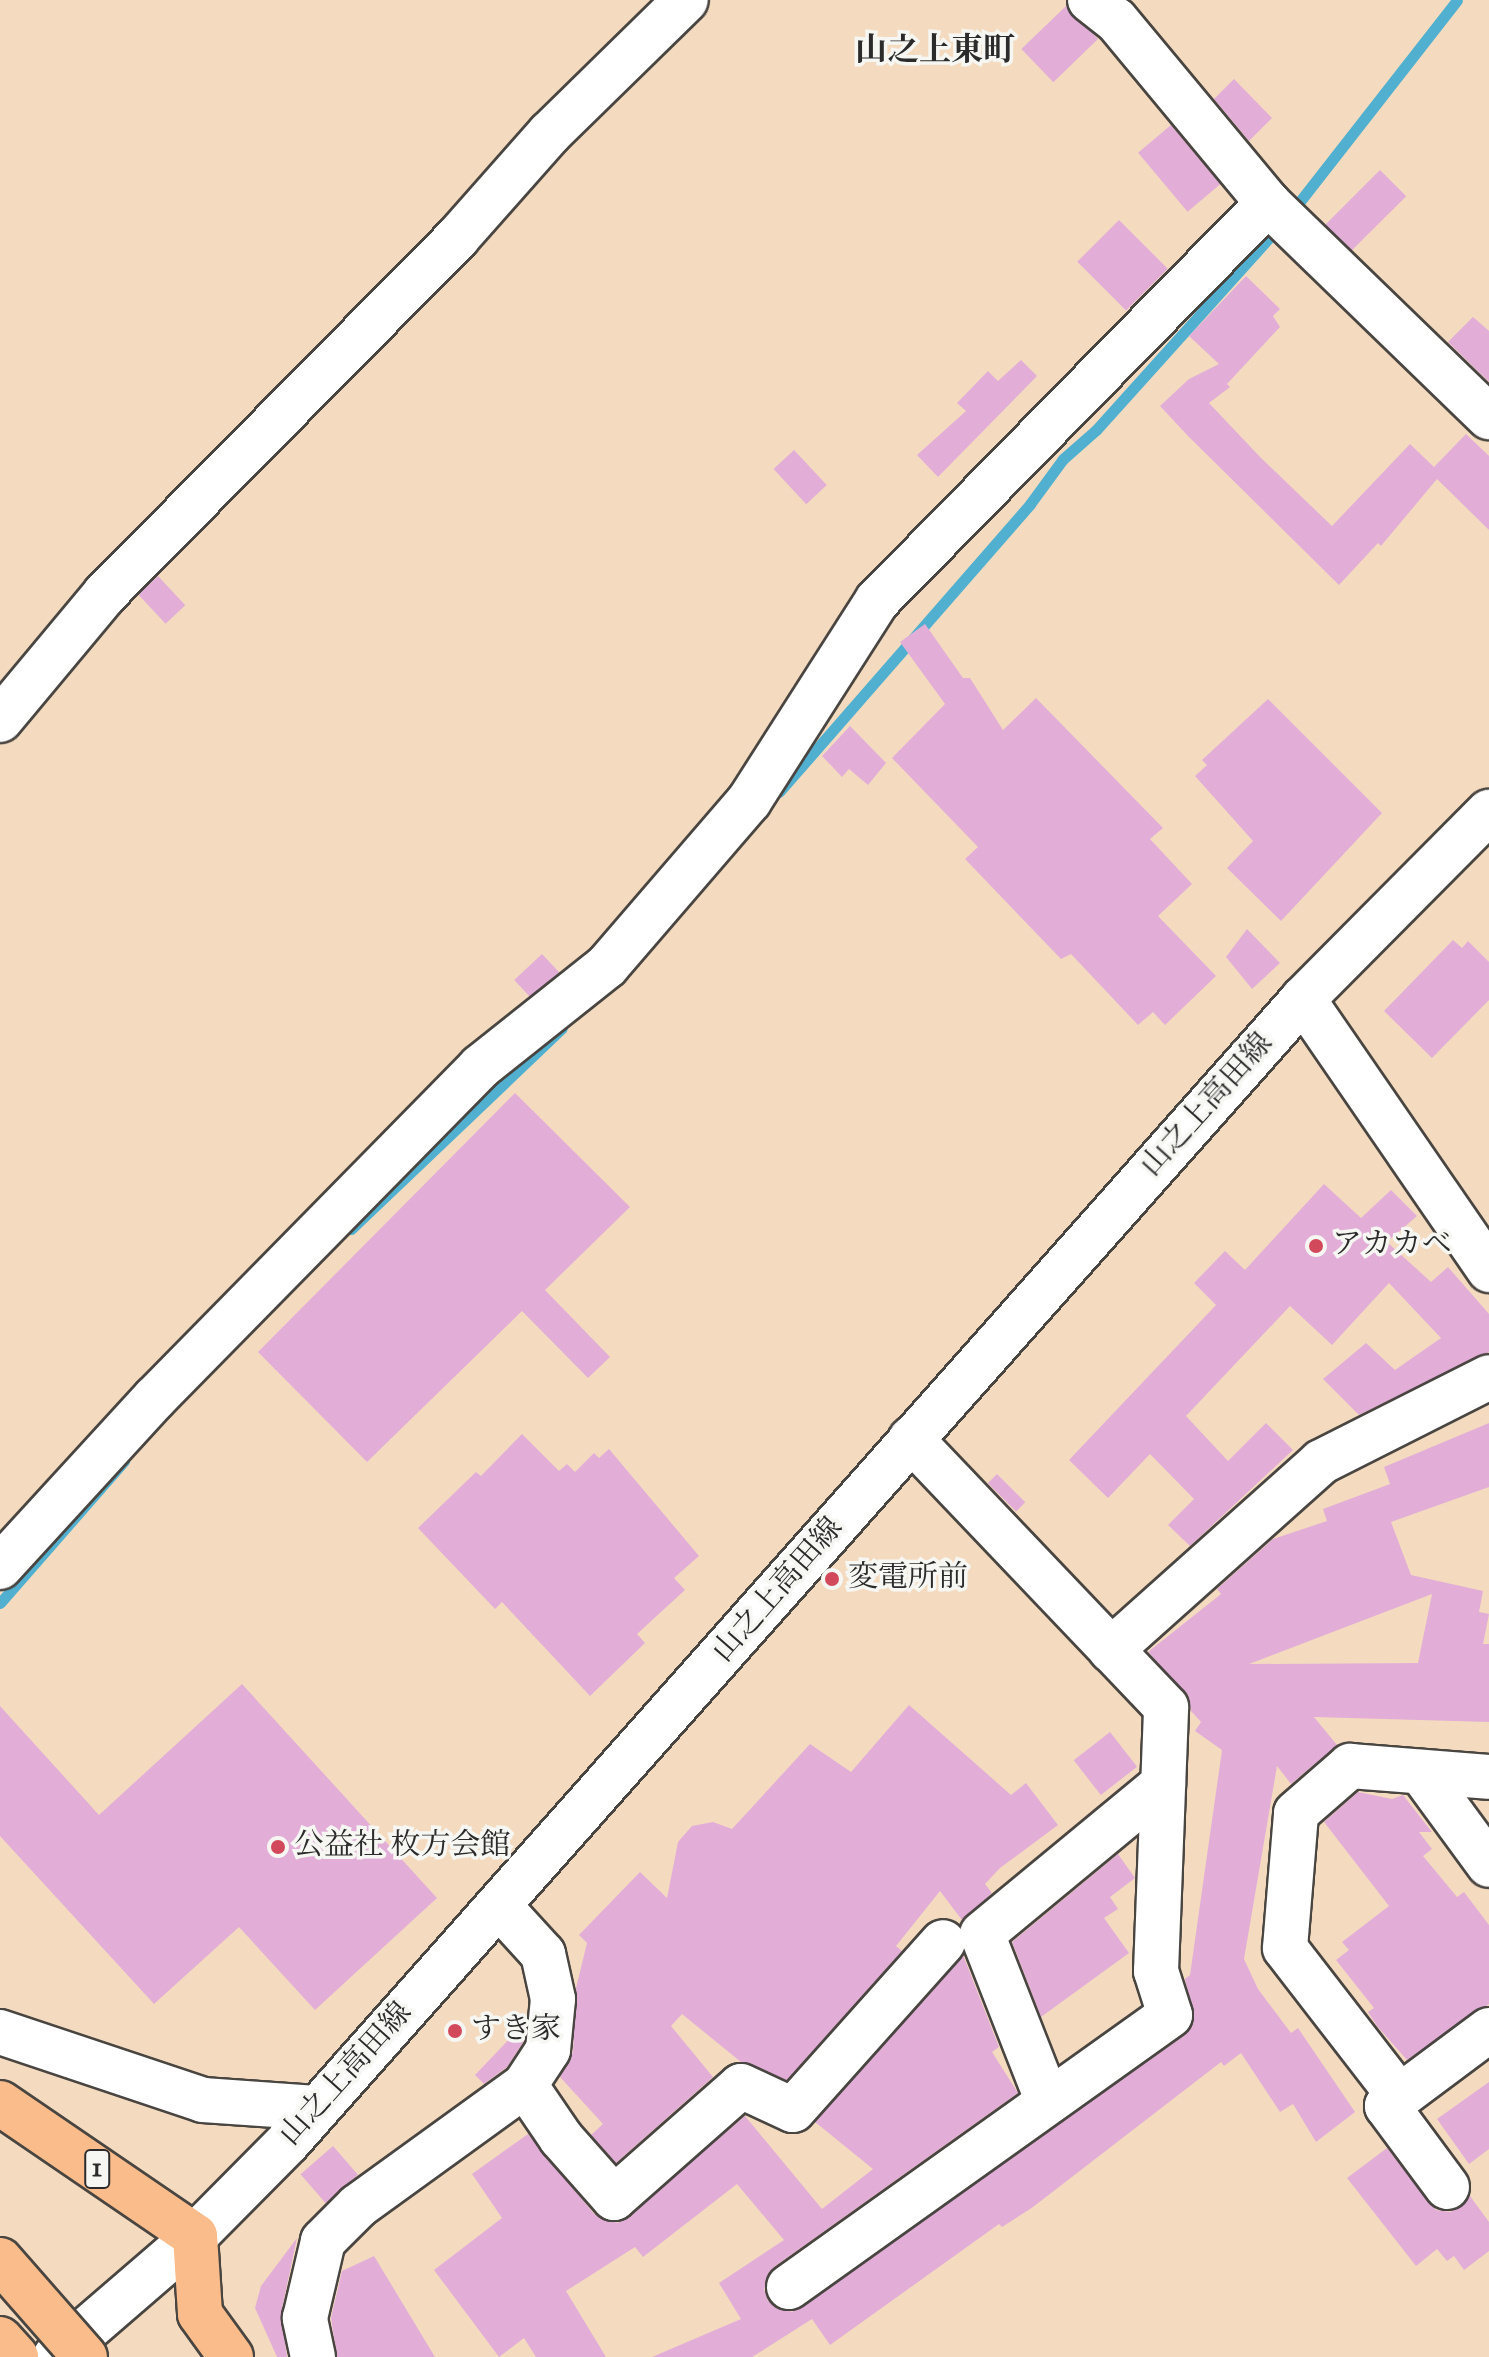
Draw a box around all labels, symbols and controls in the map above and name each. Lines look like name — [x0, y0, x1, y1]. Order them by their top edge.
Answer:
district label: 山之上東町 — [855, 33, 1015, 71]
street label: 山之上高田線 — [1134, 1027, 1282, 1185]
place label: アカカベ — [1332, 1228, 1452, 1264]
marker: アカカベ — [1307, 1237, 1325, 1255]
street label: 山之上高田線 — [706, 1511, 852, 1671]
place label: 変電所前 — [848, 1561, 968, 1597]
marker: 変電所前 — [823, 1570, 841, 1588]
place label: 公益社 枚方会館 — [294, 1829, 510, 1865]
marker: 公益社 枚方会館 — [269, 1838, 287, 1856]
street label: 山之上高田線 — [273, 1996, 421, 2154]
place label: すき家 — [471, 2013, 561, 2049]
marker: すき家 — [446, 2022, 464, 2040]
road number: 1 — [83, 2145, 111, 2193]

